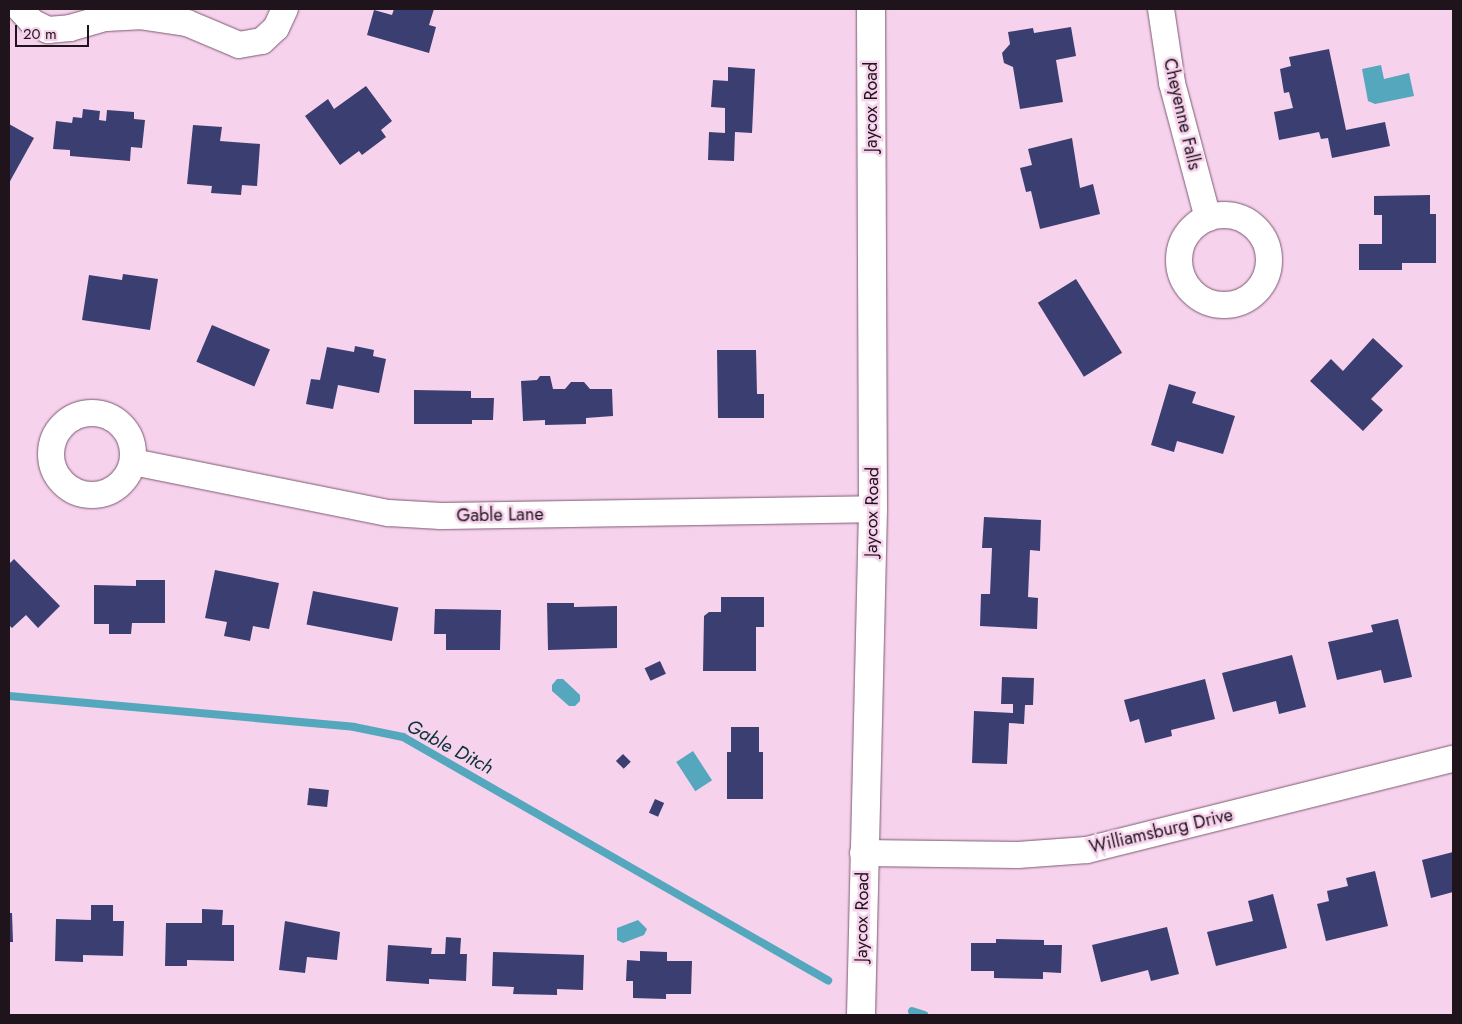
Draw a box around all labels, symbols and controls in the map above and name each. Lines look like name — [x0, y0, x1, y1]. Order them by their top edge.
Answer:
scale bar — [18, 15, 91, 47]
text: 20 m — [23, 23, 57, 45]
street label: Cheyenne Falls — [1159, 56, 1205, 172]
street label: Jaycox Road — [860, 62, 882, 152]
street label: Jaycox Road — [860, 467, 884, 557]
street label: Gable Lane — [456, 503, 544, 527]
water label: Gable Ditch — [403, 715, 497, 779]
street label: Williamsburg Drive — [1087, 804, 1235, 858]
street label: Jaycox Road — [850, 872, 874, 962]

